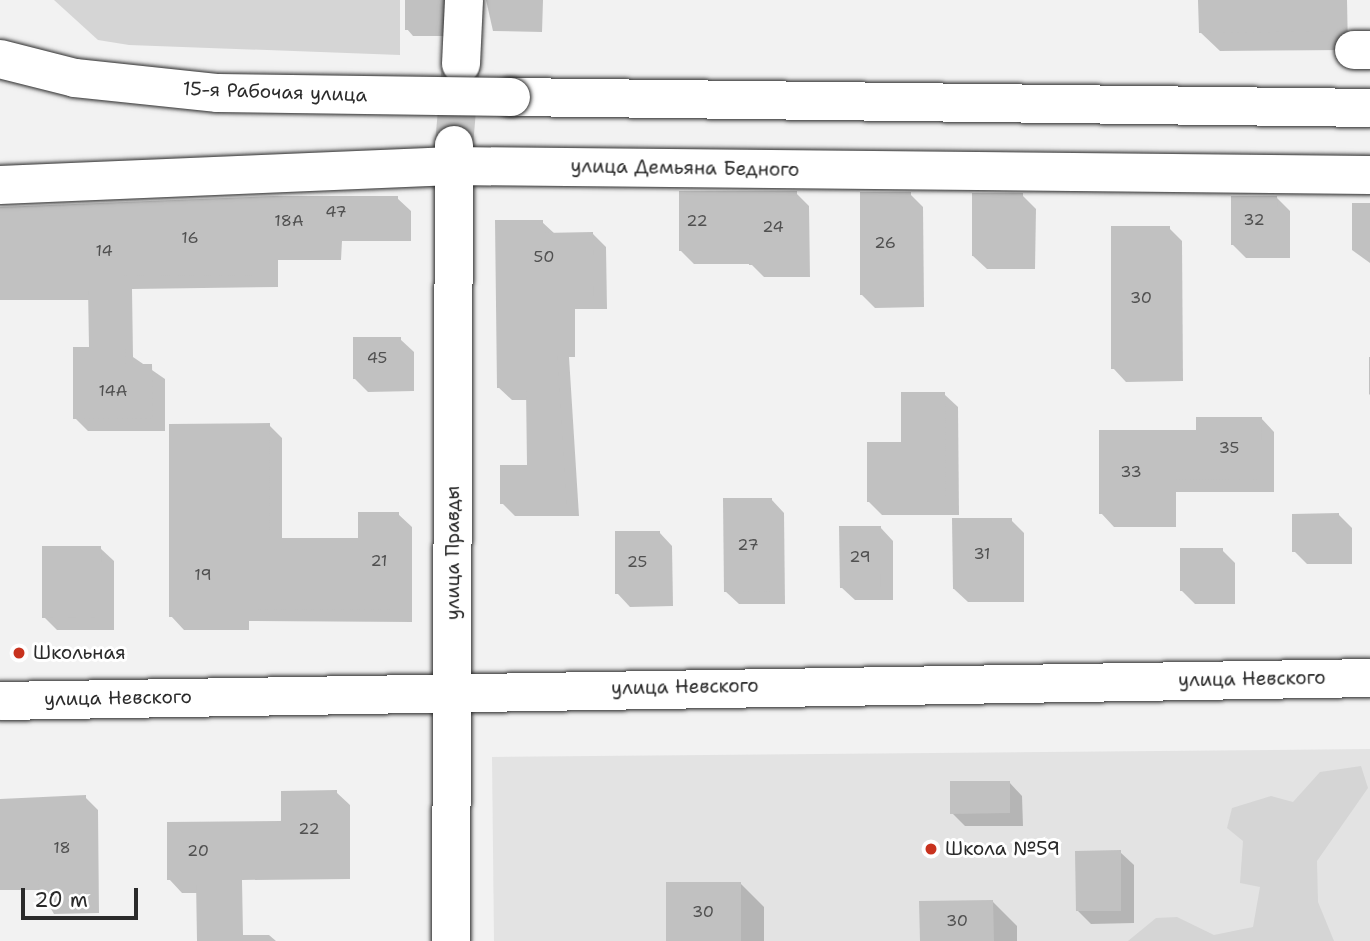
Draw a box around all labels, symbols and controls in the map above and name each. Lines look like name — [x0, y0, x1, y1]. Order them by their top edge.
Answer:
street label: 15-я Рабочая улица — [182, 77, 368, 107]
street label: улица Демьяна Бедного — [570, 155, 800, 181]
house number: 47 — [325, 202, 347, 222]
house number: 32 — [1243, 210, 1265, 230]
house number: 18А — [274, 211, 304, 231]
house number: 22 — [686, 211, 708, 231]
house number: 24 — [762, 217, 784, 237]
house number: 16 — [181, 228, 199, 248]
house number: 26 — [874, 233, 896, 253]
house number: 14 — [95, 241, 113, 261]
house number: 50 — [534, 247, 554, 267]
house number: 30 — [1130, 288, 1152, 308]
house number: 45 — [367, 348, 387, 368]
house number: 14А — [99, 381, 127, 401]
house number: 35 — [1219, 438, 1239, 458]
house number: 33 — [1120, 462, 1142, 482]
street label: улица Правды — [442, 486, 464, 620]
house number: 27 — [737, 535, 759, 555]
house number: 31 — [973, 544, 991, 564]
house number: 29 — [849, 547, 871, 567]
house number: 21 — [370, 551, 388, 571]
house number: 25 — [627, 552, 647, 572]
house number: 19 — [194, 565, 212, 585]
place label: Школьная — [33, 642, 126, 664]
marker: Школьная — [11, 645, 27, 661]
street label: улица Невского — [1178, 666, 1326, 692]
street label: улица Невского — [611, 674, 759, 700]
street label: улица Невского — [44, 685, 192, 711]
house number: 22 — [298, 819, 320, 839]
house number: 18 — [53, 838, 71, 858]
place label: Школа №59 — [945, 838, 1060, 860]
house number: 20 — [187, 841, 209, 861]
marker: Школа №59 — [923, 841, 939, 857]
scale bar — [24, 874, 142, 918]
text: 20 m — [34, 886, 88, 914]
house number: 30 — [692, 902, 714, 922]
house number: 30 — [946, 911, 968, 931]

